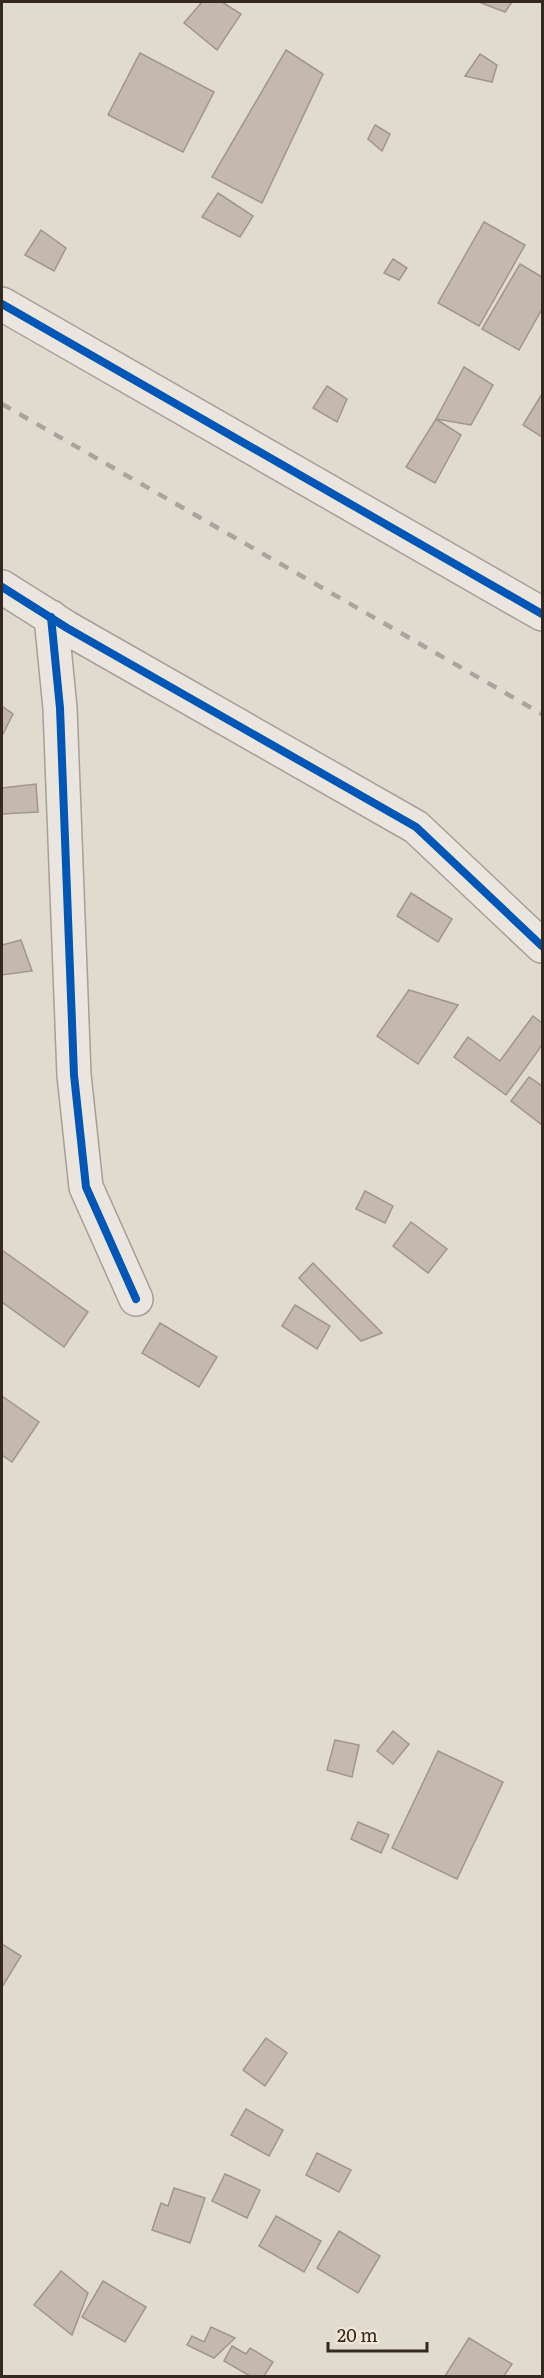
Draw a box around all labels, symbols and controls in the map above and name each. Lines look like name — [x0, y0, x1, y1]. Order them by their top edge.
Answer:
scale bar — [328, 2315, 427, 2353]
text: 20 m — [337, 2321, 378, 2348]

